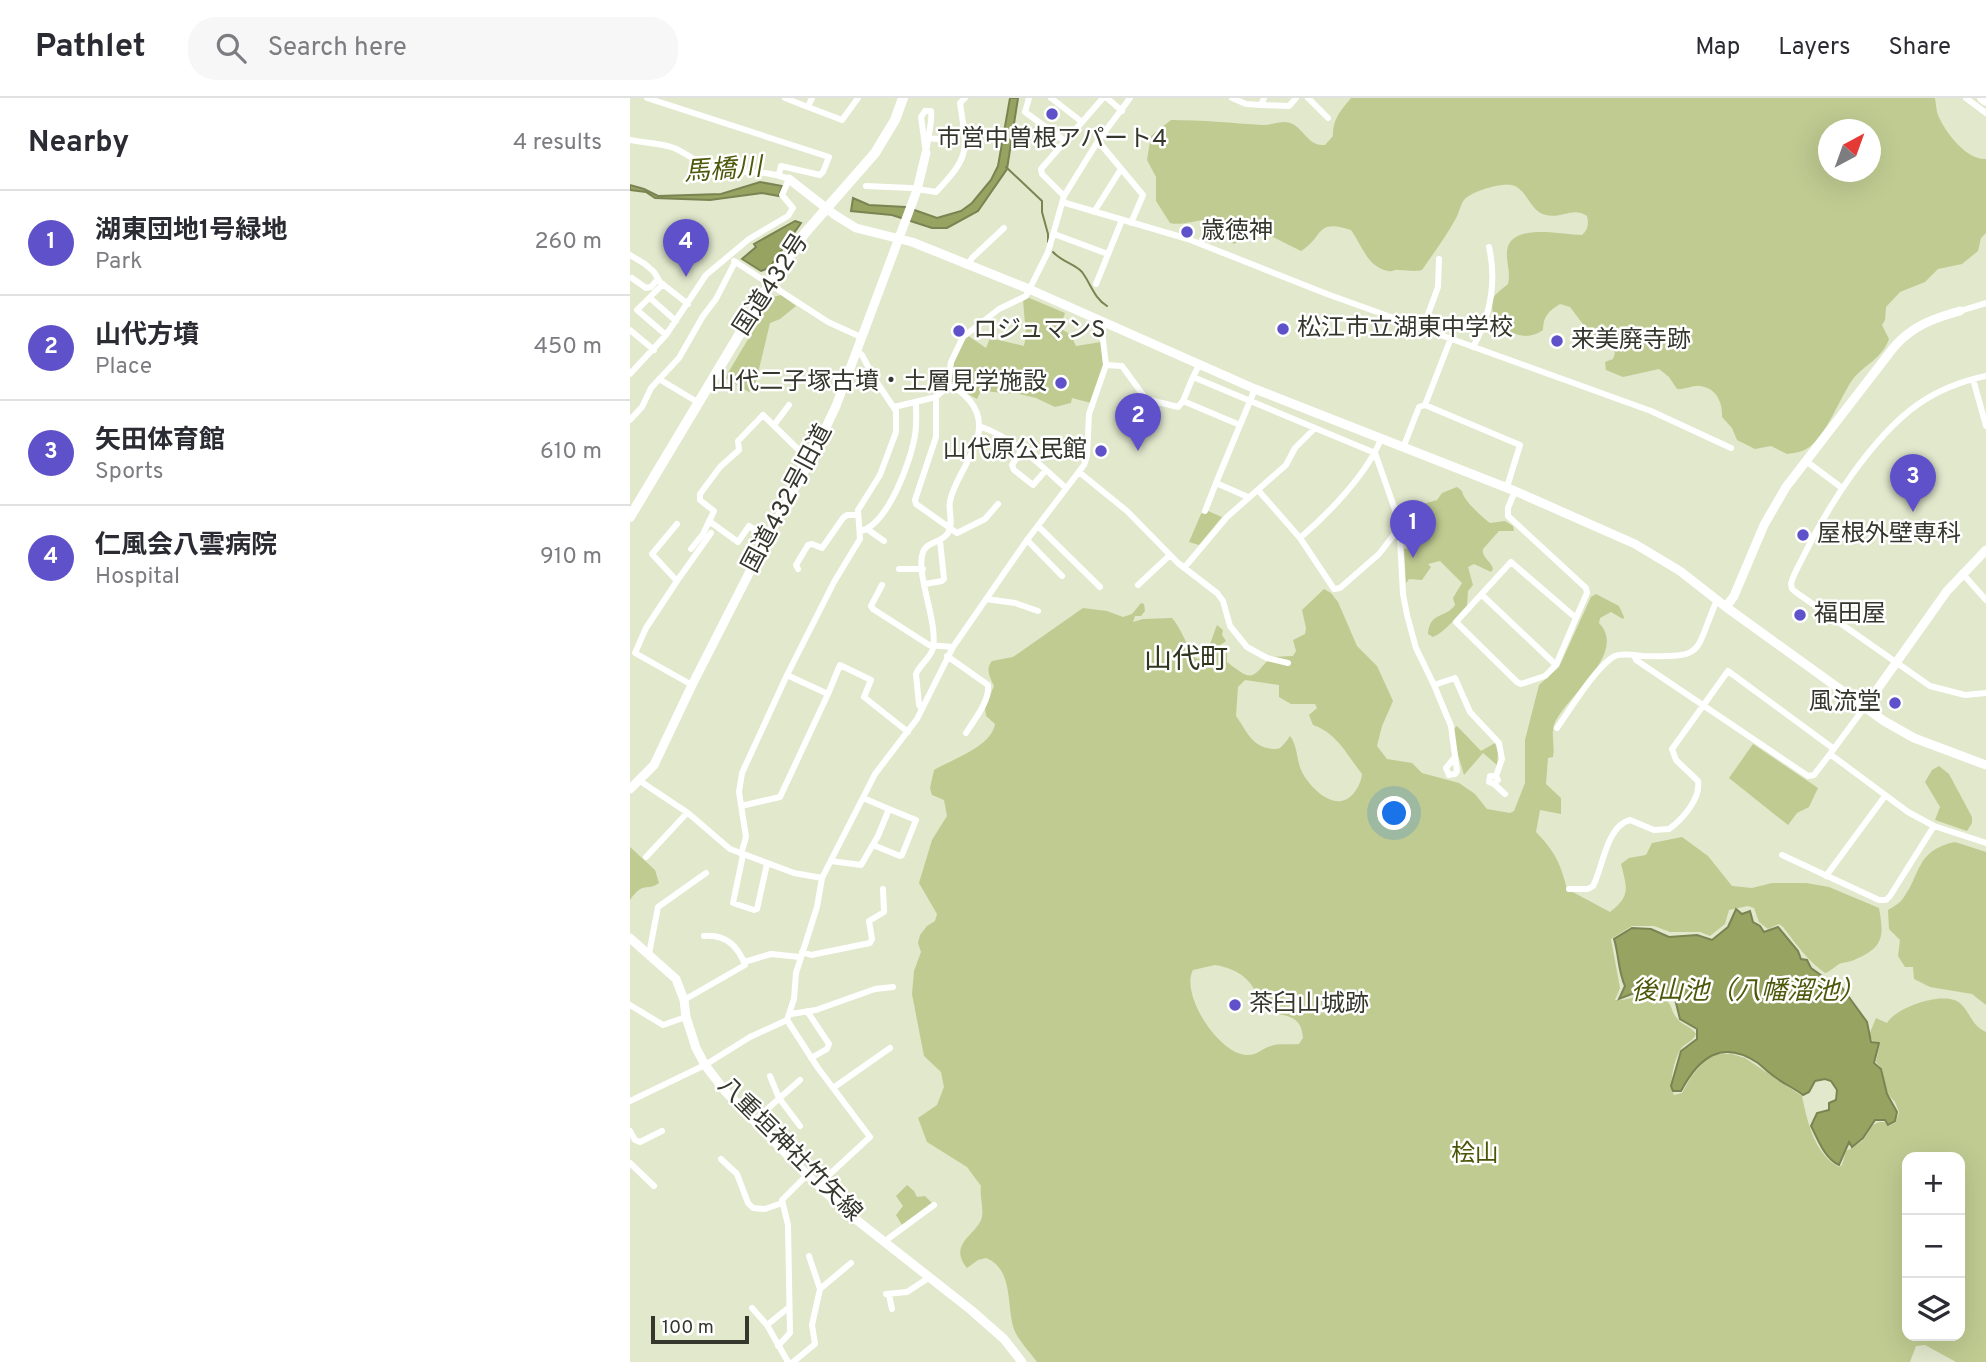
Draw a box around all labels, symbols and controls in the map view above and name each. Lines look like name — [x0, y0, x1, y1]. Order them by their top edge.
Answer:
search box — [188, 17, 678, 80]
text: Pathlet — [35, 27, 146, 69]
icon: search — [212, 29, 250, 67]
text: Search here — [268, 32, 407, 65]
text: Map — [1695, 33, 1740, 63]
text: Layers — [1778, 33, 1850, 63]
text: Share — [1888, 33, 1951, 63]
marker: 市営中曽根アパート4 — [1044, 106, 1060, 122]
north arrow — [1818, 119, 1881, 182]
text: Nearby — [28, 125, 129, 162]
place label: 市営中曽根アパート4 — [937, 125, 1167, 155]
text: 4 results — [513, 129, 602, 158]
water label: 馬橋川 — [683, 152, 766, 190]
text: 湖東団地1号緑地 — [95, 215, 287, 248]
place label: 歳徳神 — [1201, 217, 1273, 247]
pin: 4 — [663, 219, 709, 277]
marker: 歳徳神 — [1179, 224, 1195, 240]
text: 1 — [46, 228, 56, 257]
text: 260 m — [535, 228, 602, 257]
street label: 国道432号 — [728, 228, 816, 342]
text: Park — [95, 248, 142, 277]
place label: 松江市立湖東中学校 — [1297, 314, 1513, 344]
place label: ロジュマンS — [973, 316, 1106, 346]
text: 山代方墳 — [95, 320, 199, 353]
marker: 松江市立湖東中学校 — [1275, 321, 1291, 337]
marker: ロジュマンS — [951, 323, 967, 339]
place label: 来美廃寺跡 — [1571, 326, 1691, 356]
text: 2 — [44, 333, 58, 362]
text: 450 m — [534, 333, 602, 362]
marker: 来美廃寺跡 — [1549, 333, 1565, 349]
text: Place — [95, 353, 152, 382]
place label: 山代二子塚古墳・土層見学施設 — [711, 368, 1047, 398]
marker: 山代二子塚古墳・土層見学施設 — [1053, 375, 1069, 391]
pin: 2 — [1115, 393, 1161, 451]
street label: 国道432号旧道 — [736, 420, 840, 578]
text: 矢田体育館 — [95, 425, 225, 458]
place label: 山代原公民館 — [943, 436, 1087, 466]
text: 3 — [44, 438, 58, 467]
text: 610 m — [540, 438, 602, 467]
marker: 山代原公民館 — [1093, 443, 1109, 459]
pin: 3 — [1890, 454, 1936, 512]
text: Sports — [95, 458, 163, 487]
pin: 1 — [1390, 500, 1436, 558]
place label: 屋根外壁専科 — [1817, 520, 1961, 550]
marker: 屋根外壁専科 — [1795, 527, 1811, 543]
text: 仁風会八雲病院 — [95, 530, 277, 563]
text: 4 — [44, 543, 58, 572]
text: 910 m — [540, 543, 602, 572]
text: Hospital — [95, 563, 180, 592]
place label: 福田屋 — [1814, 600, 1886, 630]
marker: 福田屋 — [1792, 607, 1808, 623]
district label: 山代町 — [1144, 643, 1228, 679]
place label: 風流堂 — [1809, 688, 1881, 718]
marker: 風流堂 — [1887, 695, 1903, 711]
your location — [1377, 796, 1411, 830]
water label: 後山池（八幡溜池） — [1631, 976, 1865, 1009]
place label: 茶臼山城跡 — [1249, 990, 1369, 1020]
marker: 茶臼山城跡 — [1227, 997, 1243, 1013]
street label: 八重垣神社竹矢線 — [711, 1072, 867, 1228]
park label: 桧山 — [1451, 1140, 1499, 1170]
map controls — [1902, 1152, 1965, 1341]
button: + — [1902, 1152, 1965, 1215]
button: − — [1902, 1215, 1965, 1278]
button: layers — [1902, 1278, 1965, 1341]
scale bar — [651, 1313, 749, 1345]
text: 100 m — [662, 1316, 714, 1340]

